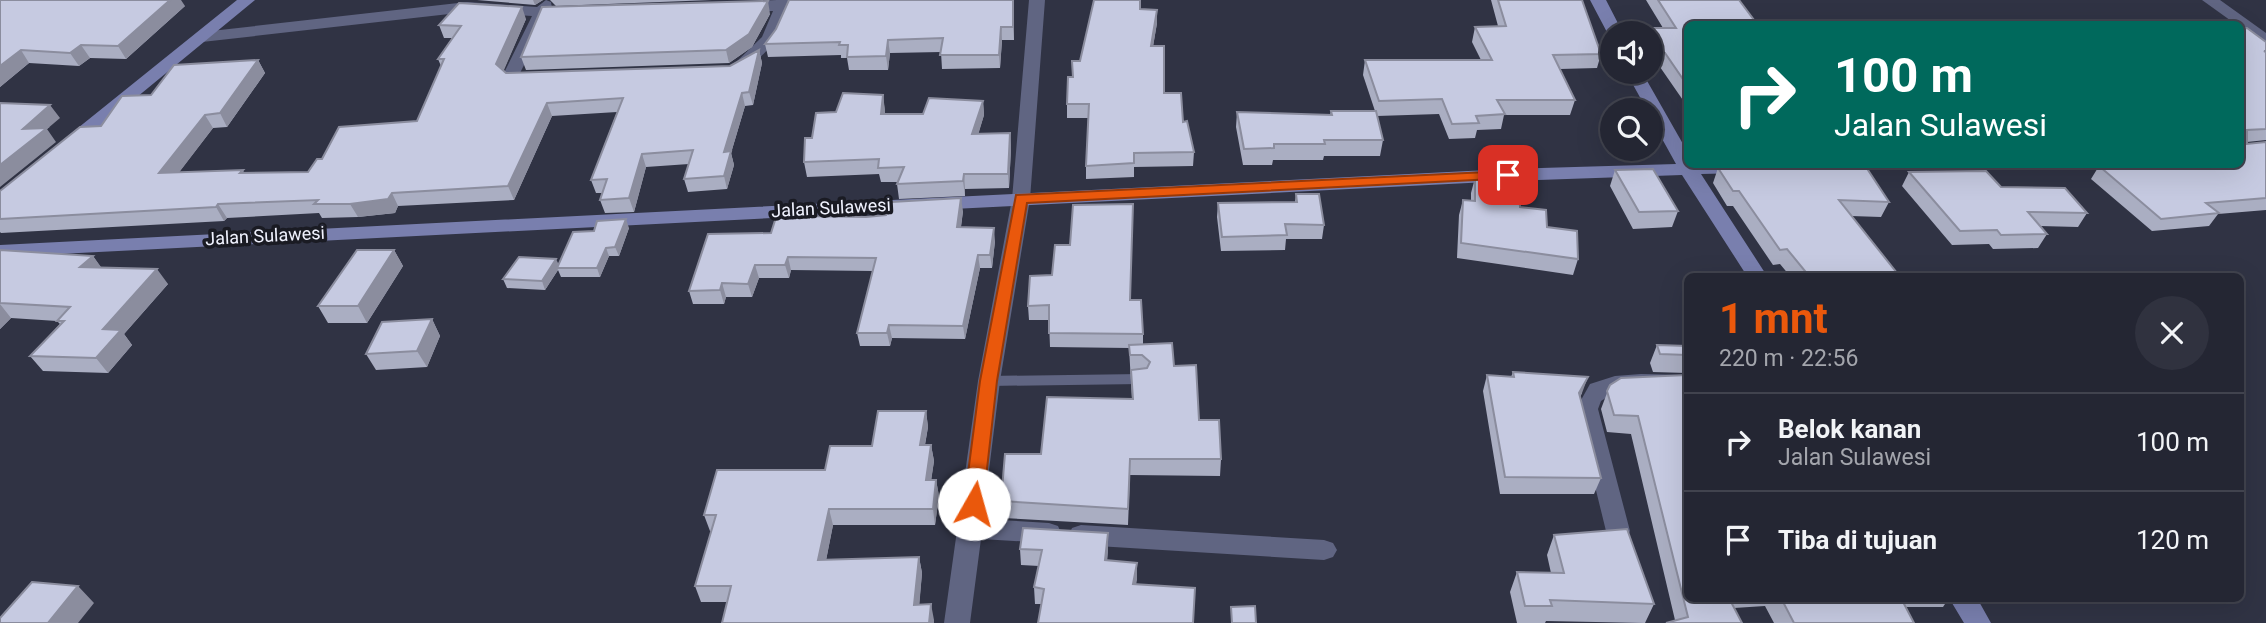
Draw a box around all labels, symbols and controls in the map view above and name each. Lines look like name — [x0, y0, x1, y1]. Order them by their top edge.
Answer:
map controls — [1600, 21, 1663, 161]
button: sound — [1600, 21, 1663, 84]
text: 100 m — [1834, 47, 1973, 104]
icon: right — [1719, 49, 1810, 140]
button: search — [1600, 98, 1663, 161]
text: Jalan Sulawesi — [1834, 106, 2047, 144]
pin — [1478, 145, 1538, 205]
icon: arrive — [1489, 156, 1527, 194]
street label: Jalan Sulawesi — [771, 194, 891, 221]
street label: Jalan Sulawesi — [205, 222, 325, 249]
text: 1 mnt — [1719, 294, 1828, 343]
button: close — [2135, 296, 2209, 370]
text: 220 m · 22:56 — [1719, 345, 1858, 372]
text: Belok kanan — [1778, 414, 1921, 444]
icon: right — [1719, 423, 1757, 461]
text: 100 m — [2136, 427, 2209, 457]
text: Jalan Sulawesi — [1778, 444, 1931, 471]
position arrow — [937, 467, 1011, 541]
icon: arrive — [1719, 521, 1757, 559]
text: Tiba di tujuan — [1778, 525, 1937, 555]
text: 120 m — [2136, 525, 2209, 555]

